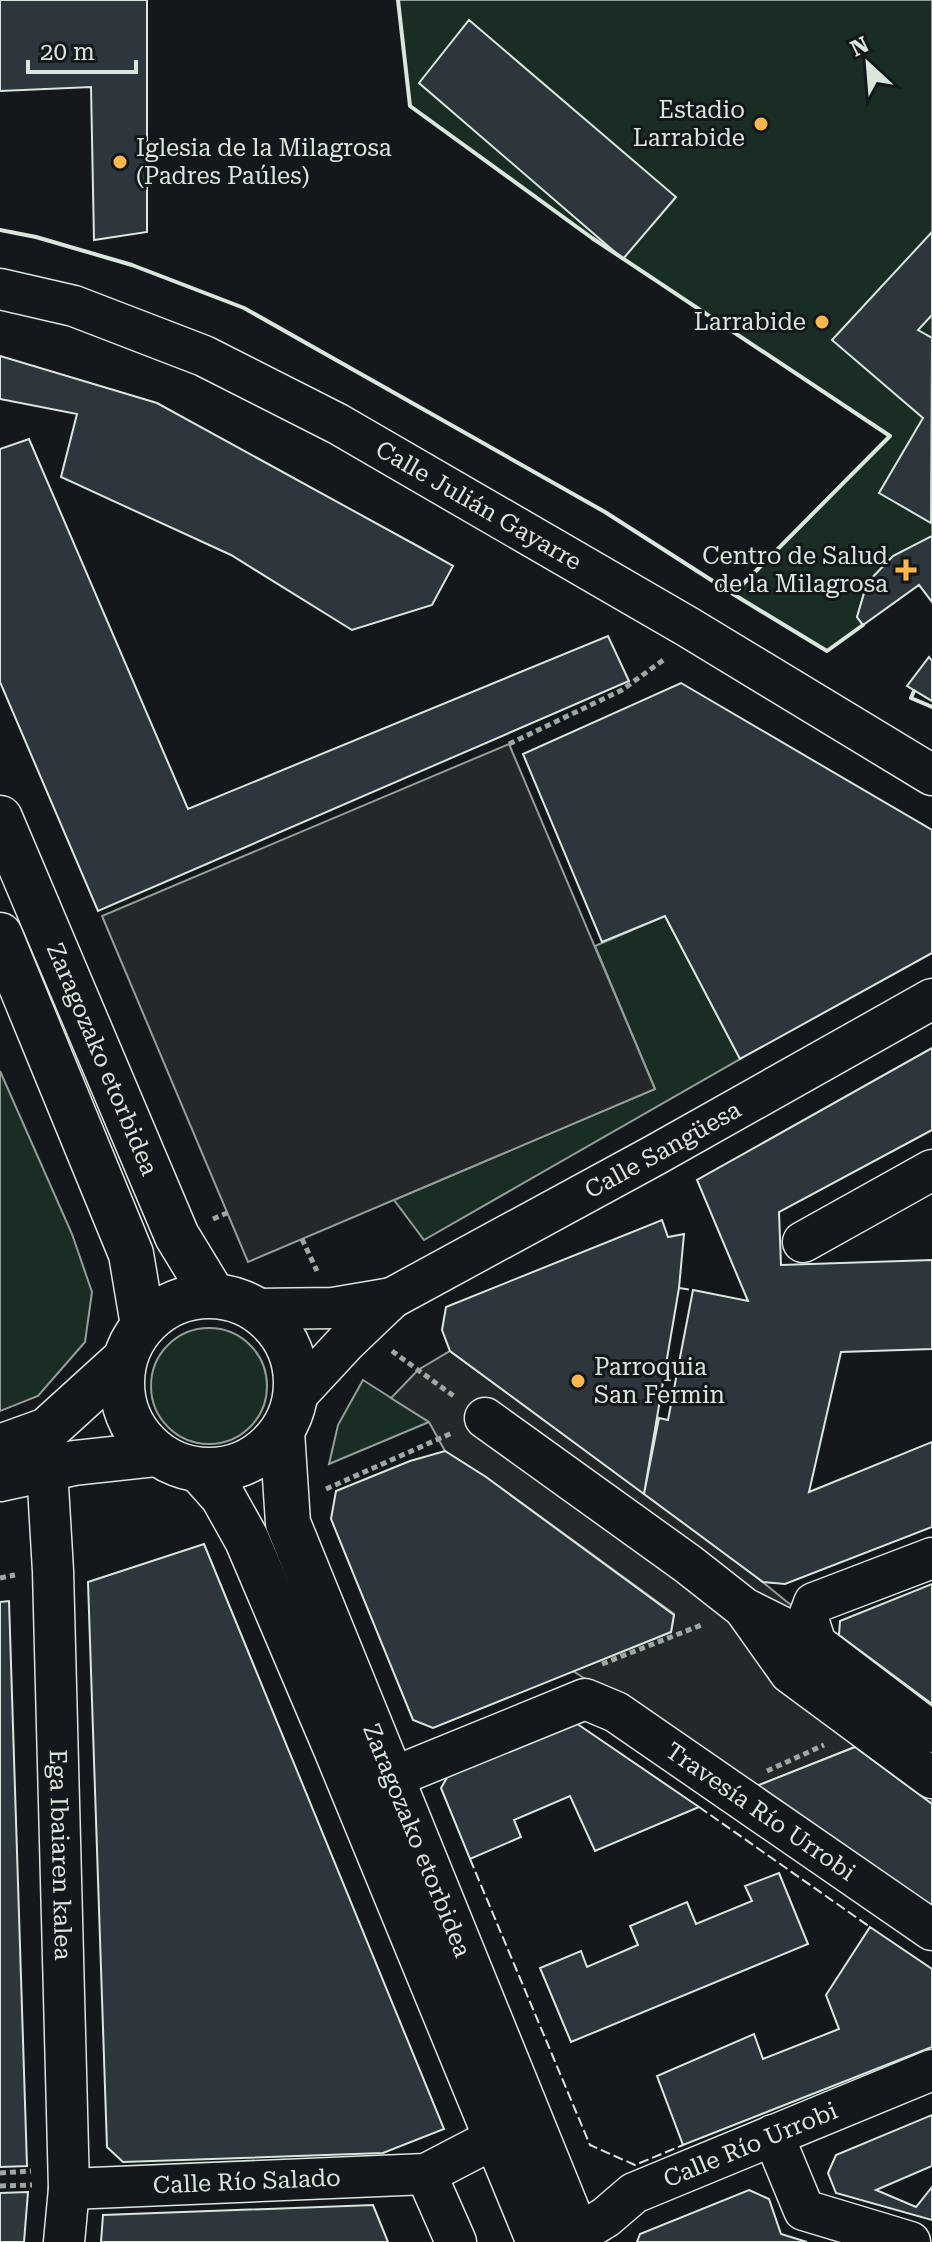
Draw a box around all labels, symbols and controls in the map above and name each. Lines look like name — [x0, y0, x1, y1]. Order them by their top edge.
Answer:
scale bar — [28, 24, 136, 74]
north arrow — [828, 24, 908, 104]
text: N — [846, 32, 873, 61]
text: 20 m — [40, 38, 95, 66]
place label: Estadio Larrabide — [633, 96, 745, 152]
marker: Estadio Larrabide — [752, 115, 770, 133]
place label: Iglesia de la Milagrosa (Padres Paúles) — [136, 134, 392, 190]
marker: Iglesia de la Milagrosa (Padres Paúles) — [111, 153, 129, 171]
place label: Larrabide — [694, 308, 806, 336]
marker: Larrabide — [813, 313, 831, 331]
street label: Calle Julián Gayarre — [371, 435, 586, 576]
place label: Centro de Salud de la Milagrosa — [702, 542, 888, 598]
marker: Centro de Salud de la Milagrosa — [895, 559, 917, 581]
street label: Zaragozako etorbidea — [41, 939, 164, 1180]
street label: Calle Sangüesa — [580, 1095, 746, 1204]
place label: Parroquia San Fermin — [594, 1353, 725, 1409]
marker: Parroquia San Fermin — [569, 1372, 587, 1390]
street label: Zaragozako etorbidea — [357, 1720, 477, 1961]
street label: Travesía Río Urrobi — [660, 1737, 861, 1887]
street label: Ega Ibaiaren kalea — [44, 1749, 77, 1961]
street label: Calle Río Urrobi — [659, 2096, 842, 2193]
street label: Calle Río Salado — [152, 2164, 341, 2199]

